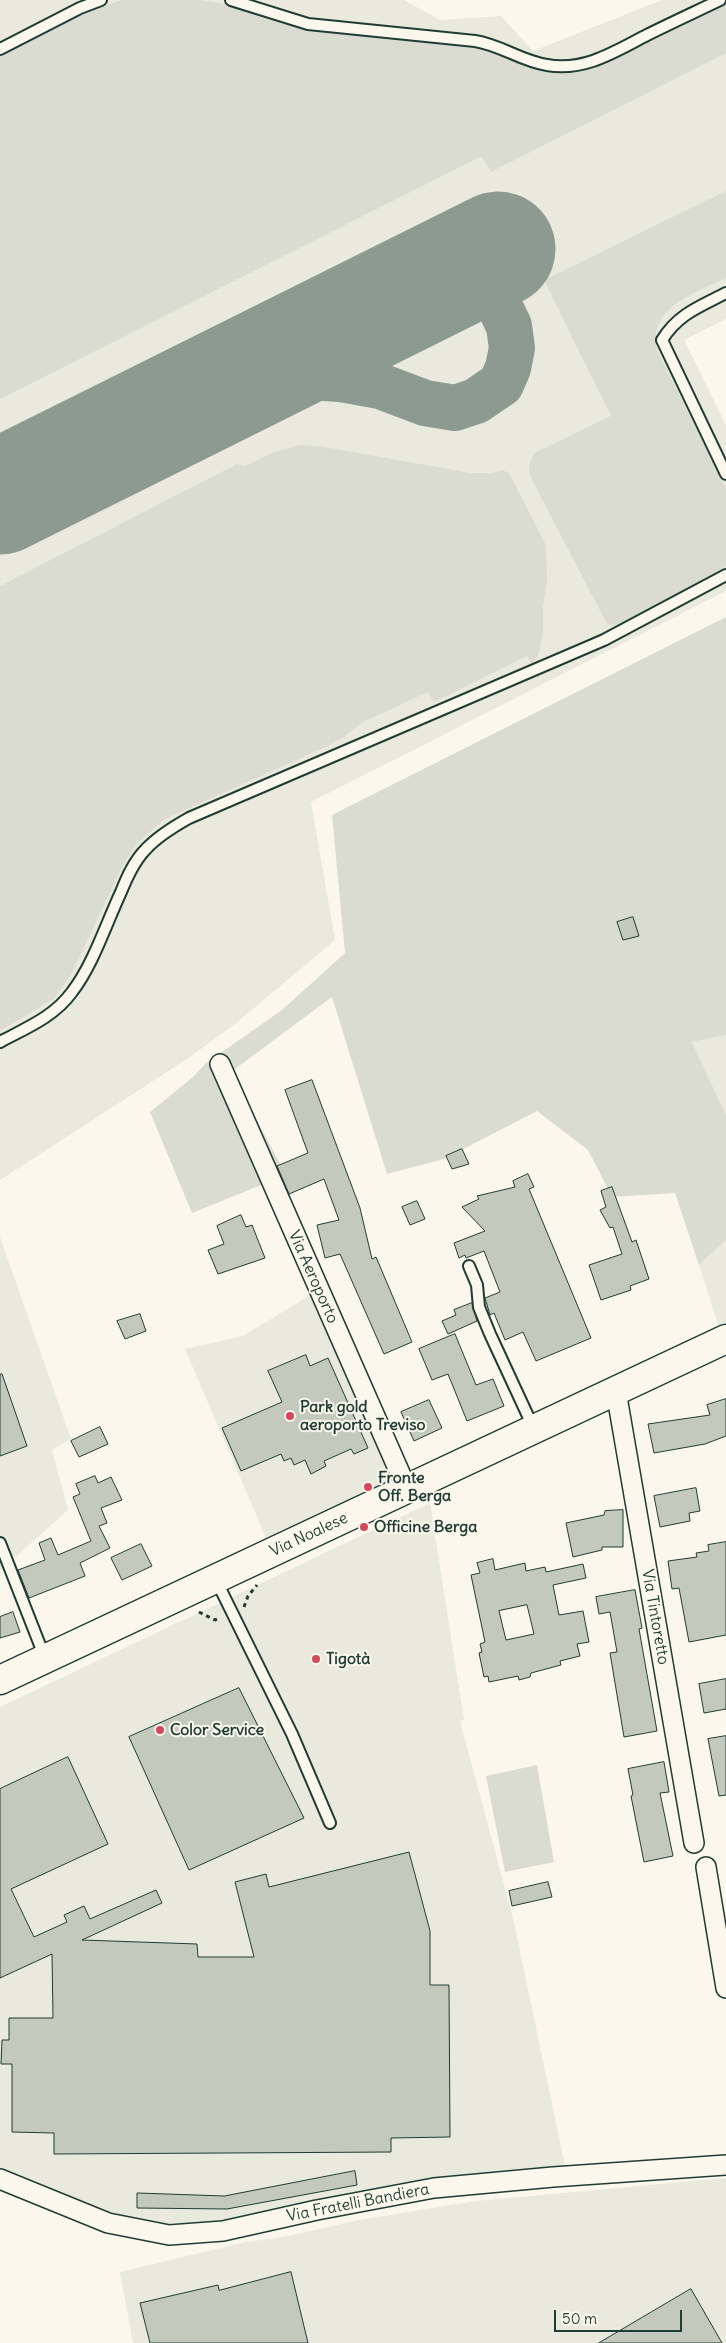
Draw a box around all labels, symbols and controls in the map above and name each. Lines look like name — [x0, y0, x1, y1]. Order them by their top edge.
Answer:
street label: Via Aeroporto — [284, 1227, 342, 1327]
place label: Park gold aeroporto Treviso — [300, 1397, 425, 1435]
marker: Park gold aeroporto Treviso — [284, 1410, 296, 1422]
place label: Fronte Off. Berga — [378, 1468, 451, 1506]
marker: Fronte Off. Berga — [362, 1481, 374, 1493]
street label: Via Noalese — [267, 1509, 351, 1561]
place label: Officine Berga — [374, 1517, 477, 1537]
marker: Officine Berga — [358, 1521, 370, 1533]
street label: Via Tintoretto — [637, 1568, 673, 1666]
place label: Tigotà — [326, 1649, 370, 1669]
marker: Tigotà — [310, 1653, 322, 1665]
place label: Color Service — [170, 1720, 264, 1740]
marker: Color Service — [154, 1724, 166, 1736]
street label: Via Fratelli Bandiera — [285, 2180, 431, 2226]
scale bar — [556, 2300, 684, 2332]
text: 50 m — [562, 2309, 597, 2328]

